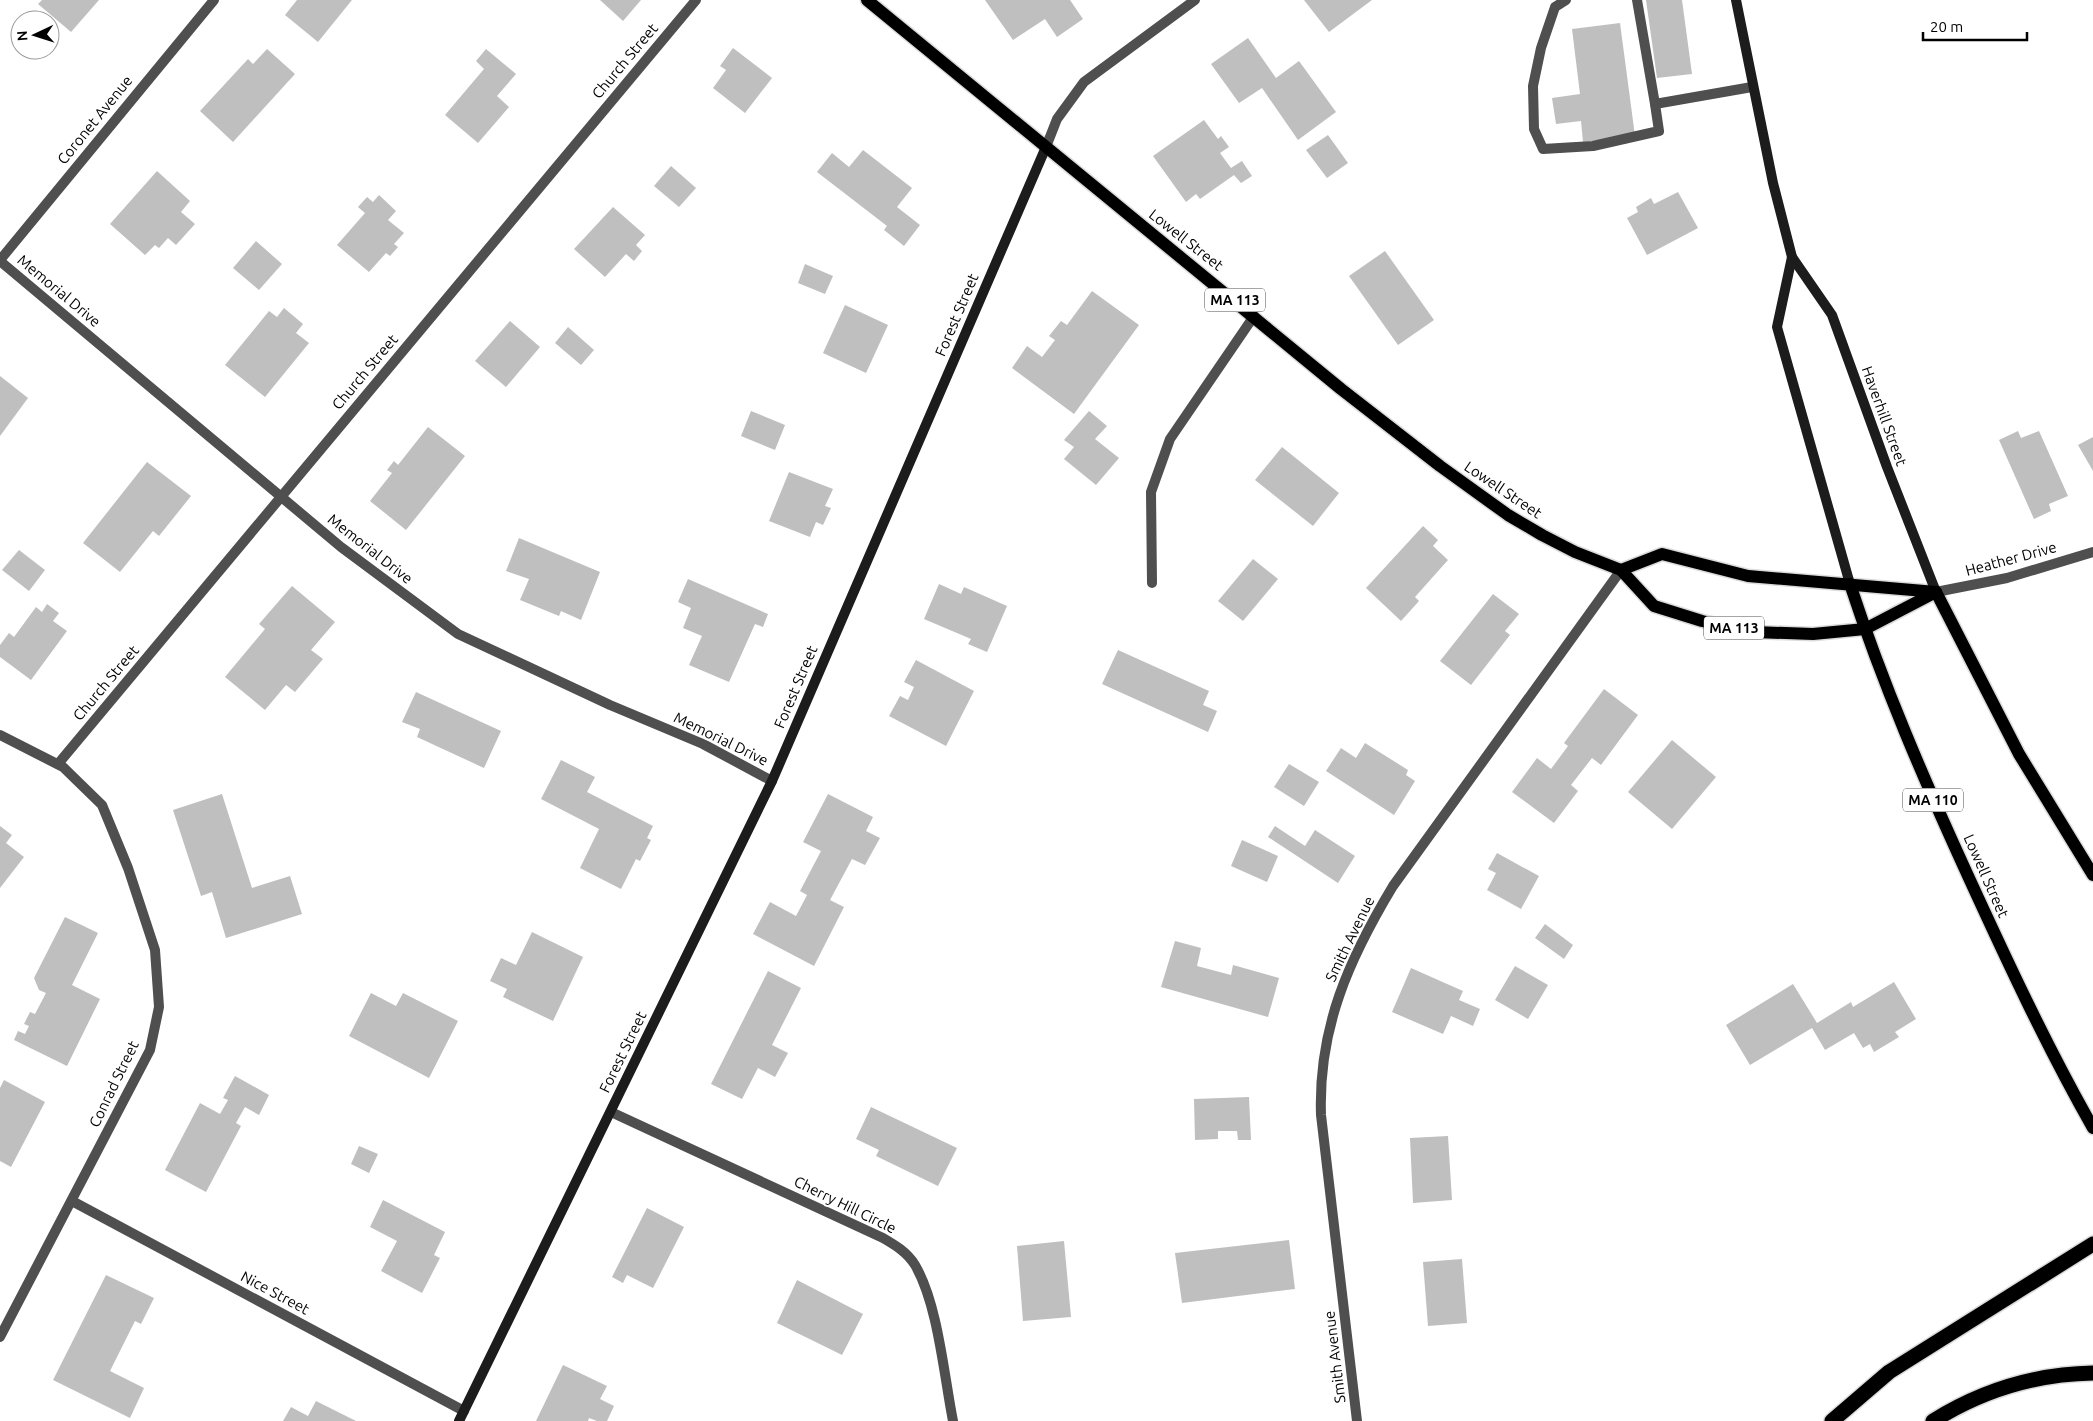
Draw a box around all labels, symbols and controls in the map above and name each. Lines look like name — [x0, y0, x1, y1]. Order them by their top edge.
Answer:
north arrow — [10, 10, 60, 60]
scale bar — [1923, 10, 2027, 42]
text: 20 m — [1930, 18, 1963, 35]
street label: Church Street — [588, 20, 661, 102]
text: N — [14, 30, 30, 42]
street label: Coronet Avenue — [54, 72, 136, 167]
street label: Lowell Street — [1146, 205, 1227, 274]
street label: Memorial Drive — [14, 251, 104, 330]
street label: Forest Street — [931, 271, 982, 359]
road number: MA 113 — [1205, 288, 1265, 312]
street label: Church Street — [328, 331, 401, 413]
street label: Haverhill Street — [1859, 364, 1910, 468]
street label: Lowell Street — [1461, 458, 1545, 522]
street label: Memorial Drive — [325, 510, 416, 587]
street label: Heather Drive — [1963, 538, 2058, 579]
road number: MA 113 — [1704, 616, 1764, 640]
street label: Church Street — [69, 642, 142, 724]
street label: Forest Street — [770, 643, 821, 731]
street label: Memorial Drive — [671, 708, 771, 769]
road number: MA 110 — [1903, 788, 1963, 812]
street label: Lowell Street — [1960, 831, 2012, 920]
street label: Smith Avenue — [1322, 893, 1378, 984]
street label: Forest Street — [596, 1008, 650, 1095]
street label: Conrad Street — [85, 1038, 142, 1130]
street label: Cherry Hill Circle — [791, 1172, 899, 1237]
street label: Nice Street — [238, 1267, 312, 1318]
street label: Smith Avenue — [1320, 1310, 1349, 1404]

